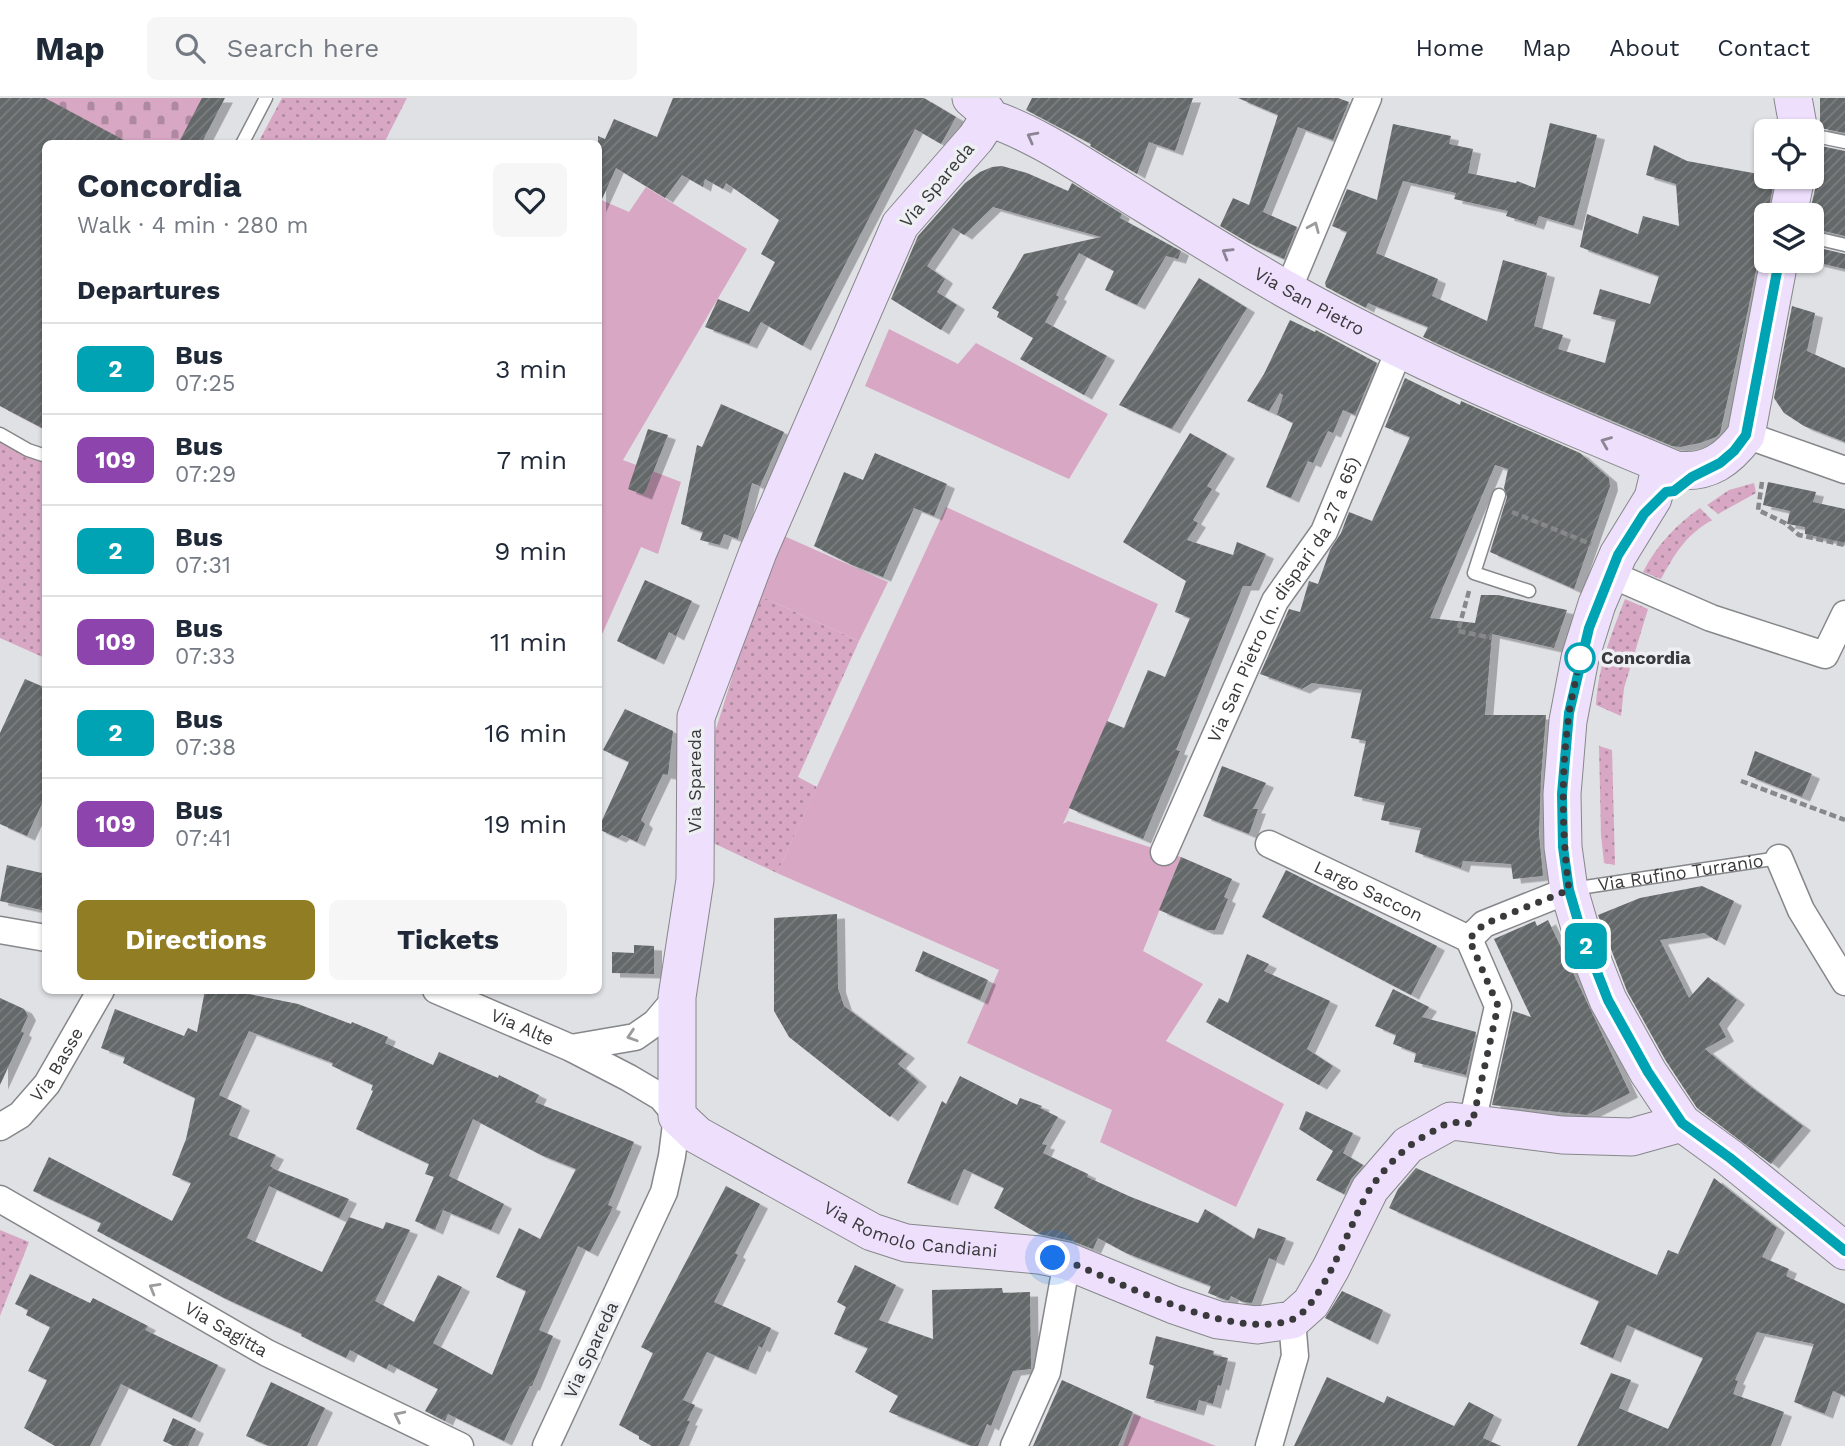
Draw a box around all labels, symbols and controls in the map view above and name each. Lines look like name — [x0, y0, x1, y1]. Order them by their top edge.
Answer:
search box — [147, 17, 637, 80]
text: Map — [35, 29, 105, 68]
icon: search — [171, 29, 209, 67]
text: Search here — [227, 33, 379, 63]
text: Home — [1416, 34, 1484, 62]
text: Map — [1522, 34, 1571, 62]
text: About — [1609, 34, 1679, 62]
text: Contact — [1717, 34, 1810, 62]
map controls — [1754, 119, 1824, 273]
button: locate — [1754, 119, 1824, 189]
one-way arrow — [1026, 132, 1039, 145]
street label: Via Spareda — [895, 138, 978, 231]
button: heart — [493, 163, 567, 237]
text: Concordia — [77, 166, 242, 205]
button: layers — [1754, 203, 1824, 273]
text: Walk · 4 min · 280 m — [77, 212, 308, 239]
one-way arrow — [1306, 222, 1320, 234]
one-way arrow — [1222, 249, 1235, 262]
street label: Via San Pietro — [1251, 262, 1368, 339]
text: Departures — [77, 275, 220, 305]
text: Bus — [175, 340, 223, 370]
text: 3 min — [495, 354, 567, 384]
text: 2 — [108, 355, 123, 383]
text: 07:25 — [175, 370, 235, 397]
text: Bus — [175, 431, 223, 461]
one-way arrow — [1600, 436, 1613, 450]
text: 7 min — [497, 445, 567, 475]
text: 109 — [95, 446, 136, 474]
street label: Via San Pietro (n. dispari da 27 a 65) — [1203, 454, 1364, 746]
text: 07:29 — [175, 461, 236, 488]
text: Bus — [175, 522, 223, 552]
text: 9 min — [494, 536, 567, 566]
text: 2 — [108, 537, 123, 565]
text: 07:31 — [175, 552, 231, 579]
text: Bus — [175, 613, 223, 643]
text: 11 min — [490, 627, 567, 657]
text: 109 — [95, 628, 136, 656]
text: 07:33 — [175, 643, 235, 670]
marker: Concordia — [1565, 643, 1595, 673]
place label: Concordia — [1601, 647, 1691, 668]
text: Bus — [175, 704, 223, 734]
text: 16 min — [484, 718, 567, 748]
text: 2 — [108, 719, 123, 747]
street label: Via Spareda — [684, 729, 705, 833]
text: 07:38 — [175, 734, 236, 761]
text: Bus — [175, 795, 223, 825]
text: 19 min — [484, 809, 567, 839]
text: 109 — [95, 810, 136, 838]
text: 07:41 — [175, 825, 231, 852]
street label: Via Rufino Turranio — [1597, 849, 1765, 895]
street label: Largo Saccon — [1311, 856, 1426, 926]
button: Directions — [77, 900, 315, 980]
button: Tickets — [329, 900, 567, 980]
line badge: 2 — [1563, 923, 1609, 969]
text: 2 — [1579, 932, 1593, 960]
street label: Via Alte — [488, 1004, 557, 1049]
street label: Via Basse — [25, 1024, 87, 1106]
one-way arrow — [626, 1028, 638, 1043]
street label: Via Romolo Candiani — [820, 1196, 998, 1261]
your location — [1035, 1240, 1070, 1275]
one-way arrow — [149, 1283, 162, 1296]
street label: Via Sagitta — [181, 1297, 272, 1361]
street label: Via Spareda — [559, 1298, 622, 1401]
one-way arrow — [394, 1411, 406, 1425]

